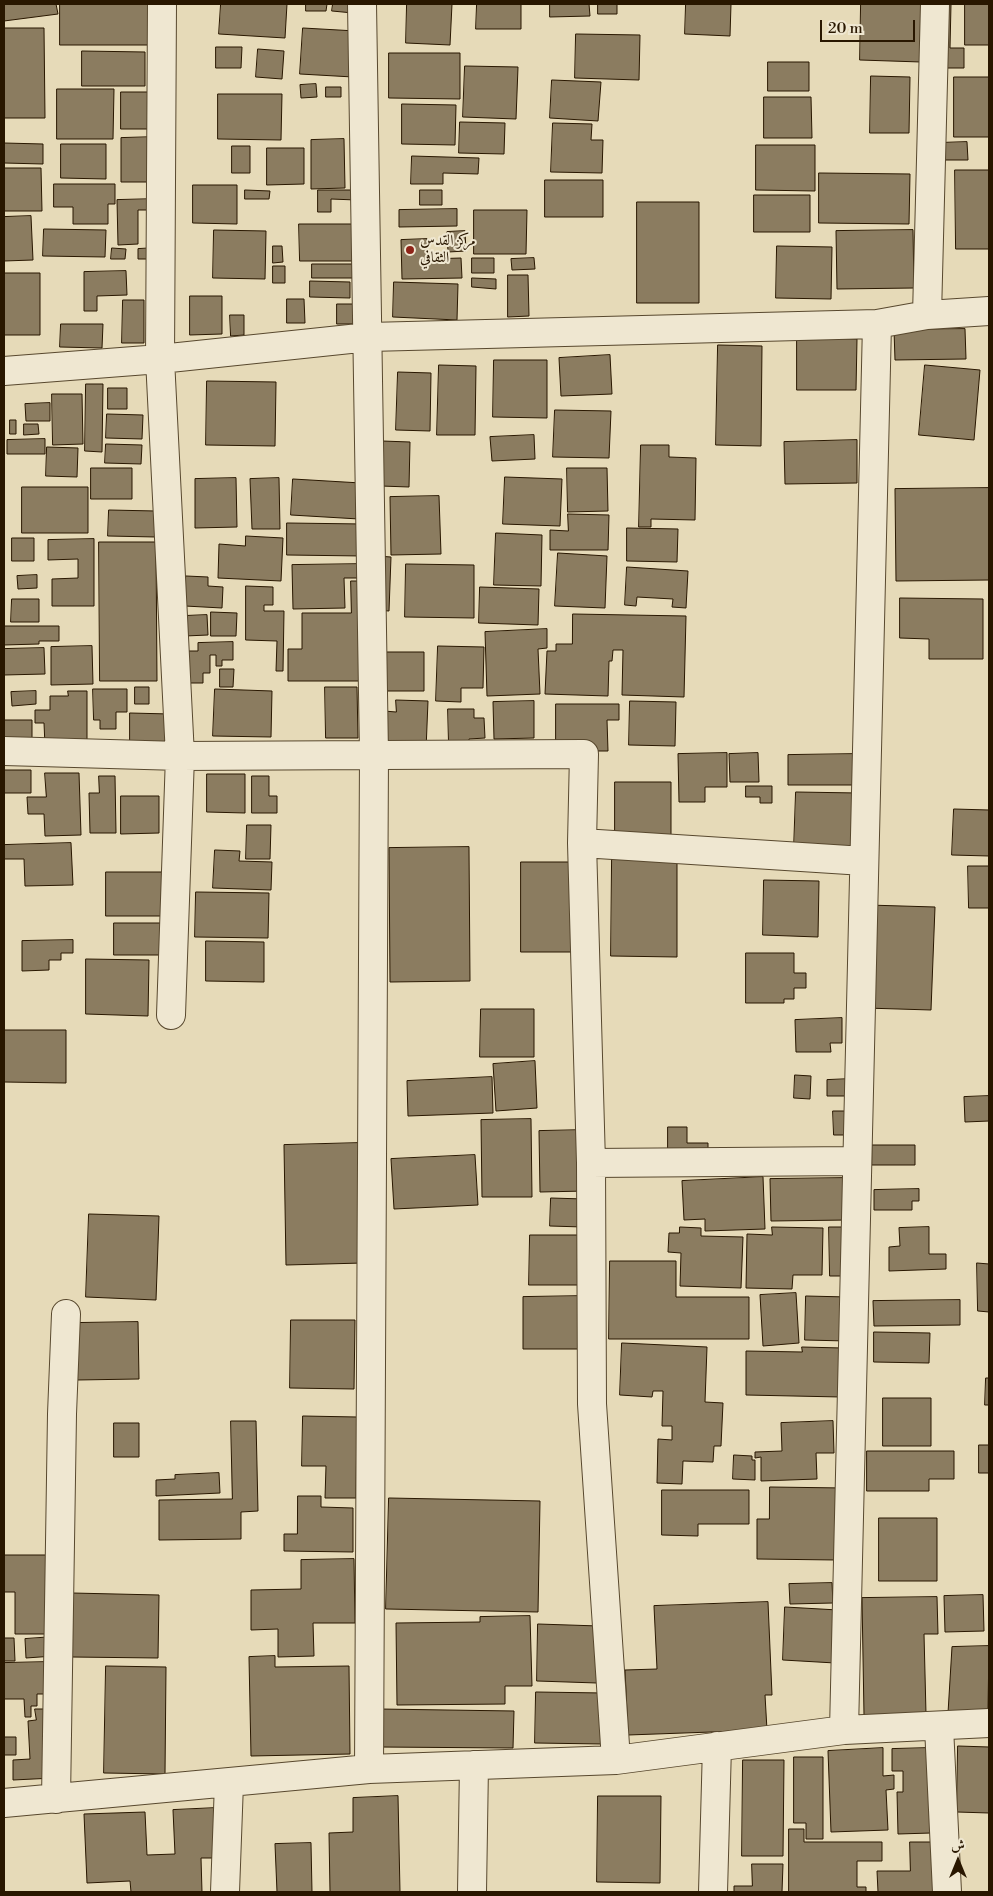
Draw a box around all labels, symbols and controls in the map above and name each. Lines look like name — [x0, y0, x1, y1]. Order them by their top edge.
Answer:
scale bar — [823, 10, 918, 42]
text: 20 m — [828, 19, 863, 38]
place label: مركز القدس الثقافي — [420, 232, 476, 267]
marker: مركز القدس الثقافي — [404, 244, 416, 256]
north arrow — [933, 1836, 983, 1886]
text: ش — [951, 1837, 965, 1855]

